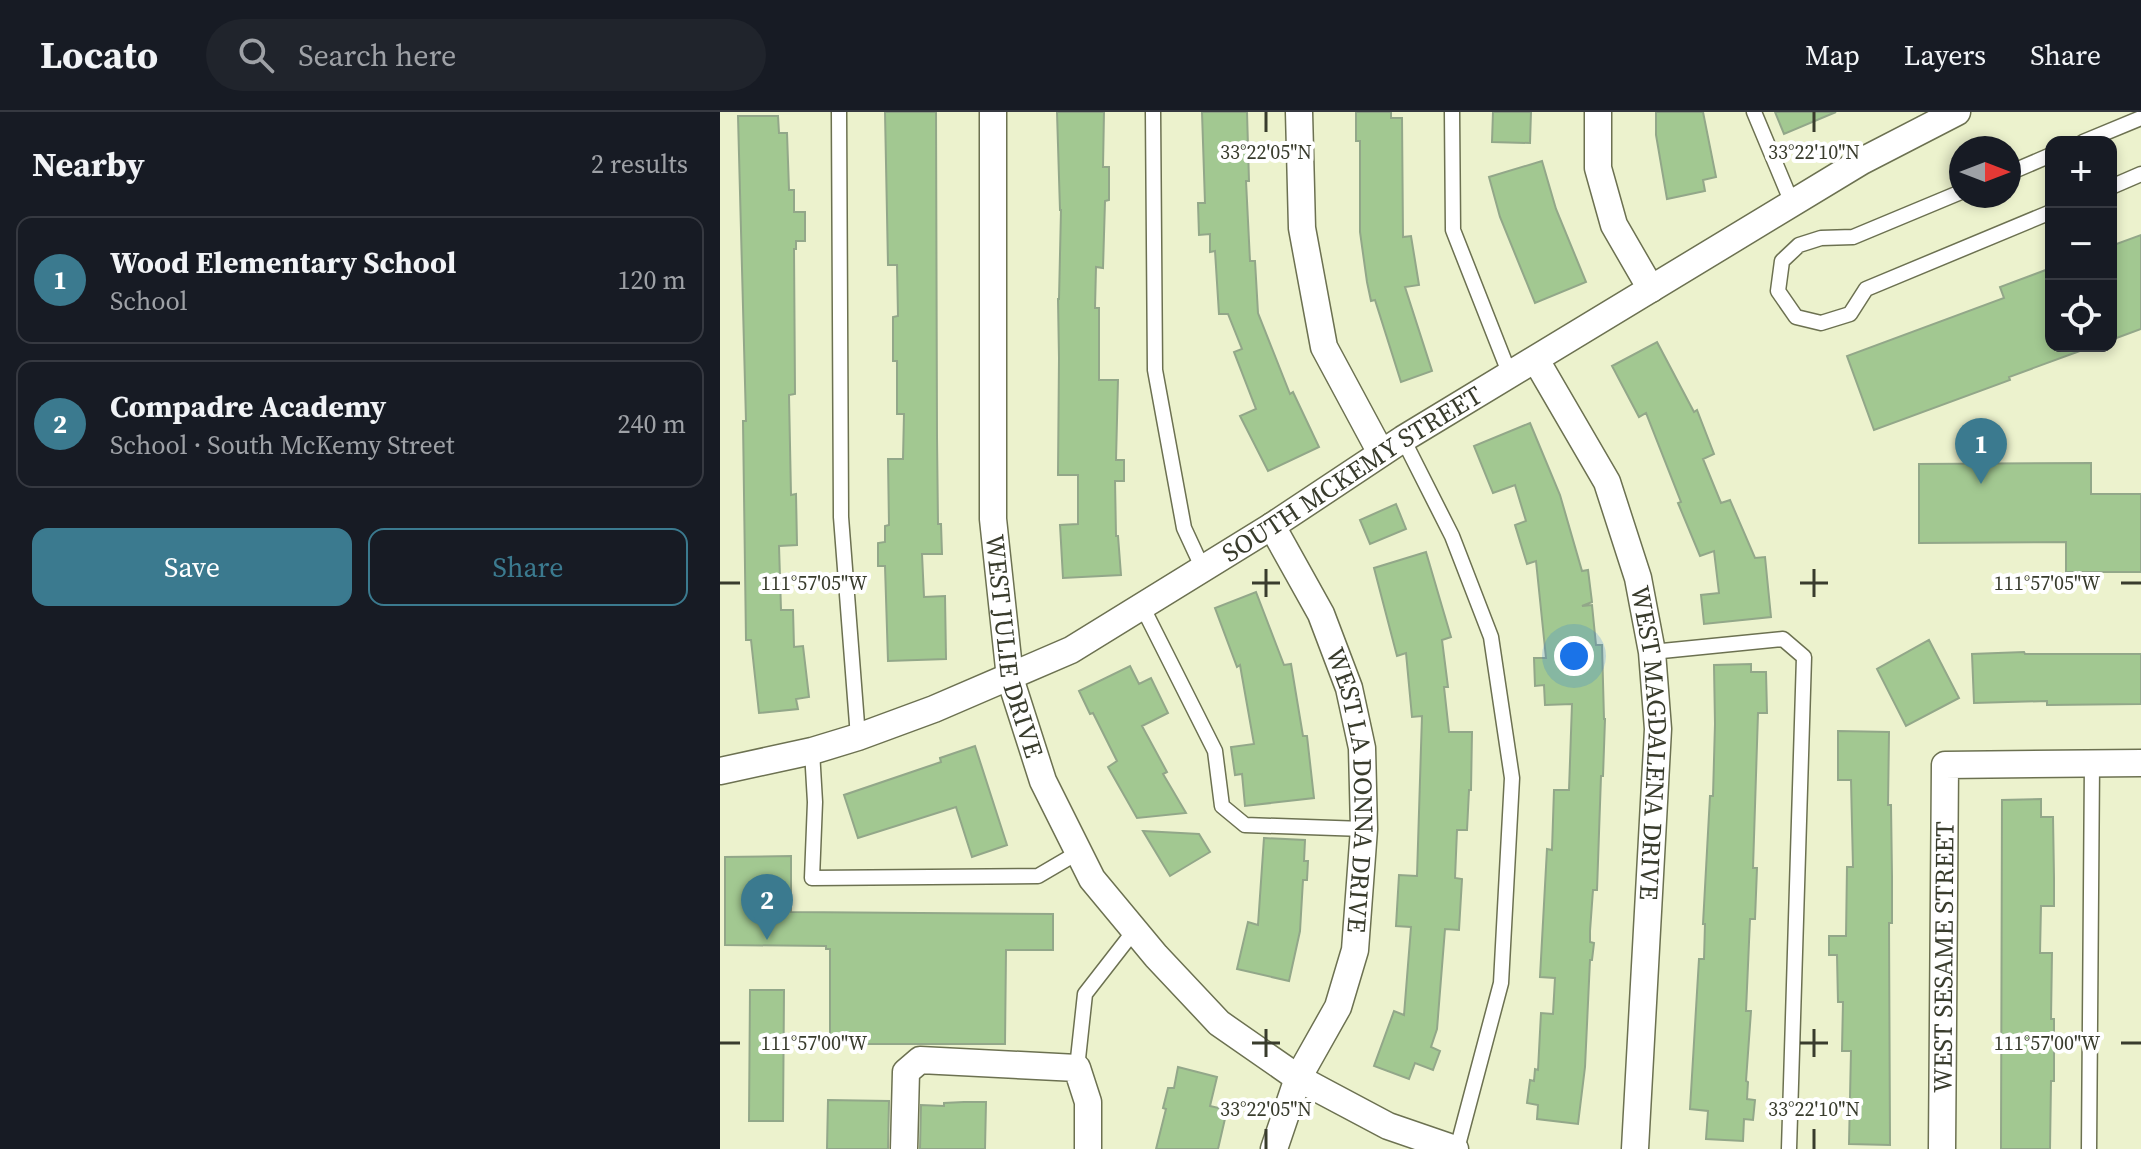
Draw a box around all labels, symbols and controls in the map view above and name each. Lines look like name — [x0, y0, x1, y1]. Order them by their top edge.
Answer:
search box — [206, 19, 766, 91]
text: Locato — [40, 29, 158, 81]
icon: search — [234, 33, 278, 77]
text: Search here — [298, 35, 456, 76]
text: Map — [1805, 36, 1860, 74]
text: Layers — [1904, 36, 1986, 74]
text: Share — [2030, 36, 2101, 74]
north arrow — [1949, 136, 2021, 208]
map controls — [2045, 136, 2117, 352]
button: + — [2045, 136, 2117, 208]
text: 33°22'05"N — [1220, 138, 1312, 166]
text: 33°22'10"N — [1768, 138, 1860, 166]
text: Nearby — [32, 141, 145, 187]
text: 2 results — [591, 146, 688, 182]
button: − — [2045, 208, 2117, 280]
text: Wood Elementary School — [110, 242, 456, 283]
text: 1 — [53, 262, 67, 298]
text: 120 m — [618, 262, 686, 298]
button: locate — [2045, 280, 2117, 352]
text: School — [110, 283, 187, 319]
street label: SOUTH MCKEMY STREET — [1215, 377, 1489, 571]
text: Compadre Academy — [110, 386, 386, 427]
text: 2 — [53, 406, 67, 442]
text: 240 m — [618, 406, 686, 442]
pin: 1 — [1955, 418, 2007, 484]
text: School · South McKemy Street — [110, 427, 455, 463]
button: Save — [32, 528, 352, 606]
button: Share — [368, 528, 688, 606]
street label: WEST JULIE DRIVE — [977, 532, 1052, 762]
text: 111°57'05"W — [761, 569, 868, 597]
text: 111°57'05"W — [1994, 569, 2101, 597]
street label: WEST MAGDALENA DRIVE — [1622, 583, 1676, 901]
your location — [1554, 636, 1594, 676]
street label: WEST LA DONNA DRIVE — [1317, 642, 1382, 934]
street label: WEST SESAME STREET — [1924, 821, 1963, 1093]
pin: 2 — [741, 874, 793, 940]
text: 111°57'00"W — [761, 1029, 868, 1057]
text: 111°57'00"W — [1994, 1029, 2101, 1057]
text: 33°22'05"N — [1220, 1095, 1312, 1123]
text: 33°22'10"N — [1768, 1095, 1860, 1123]

